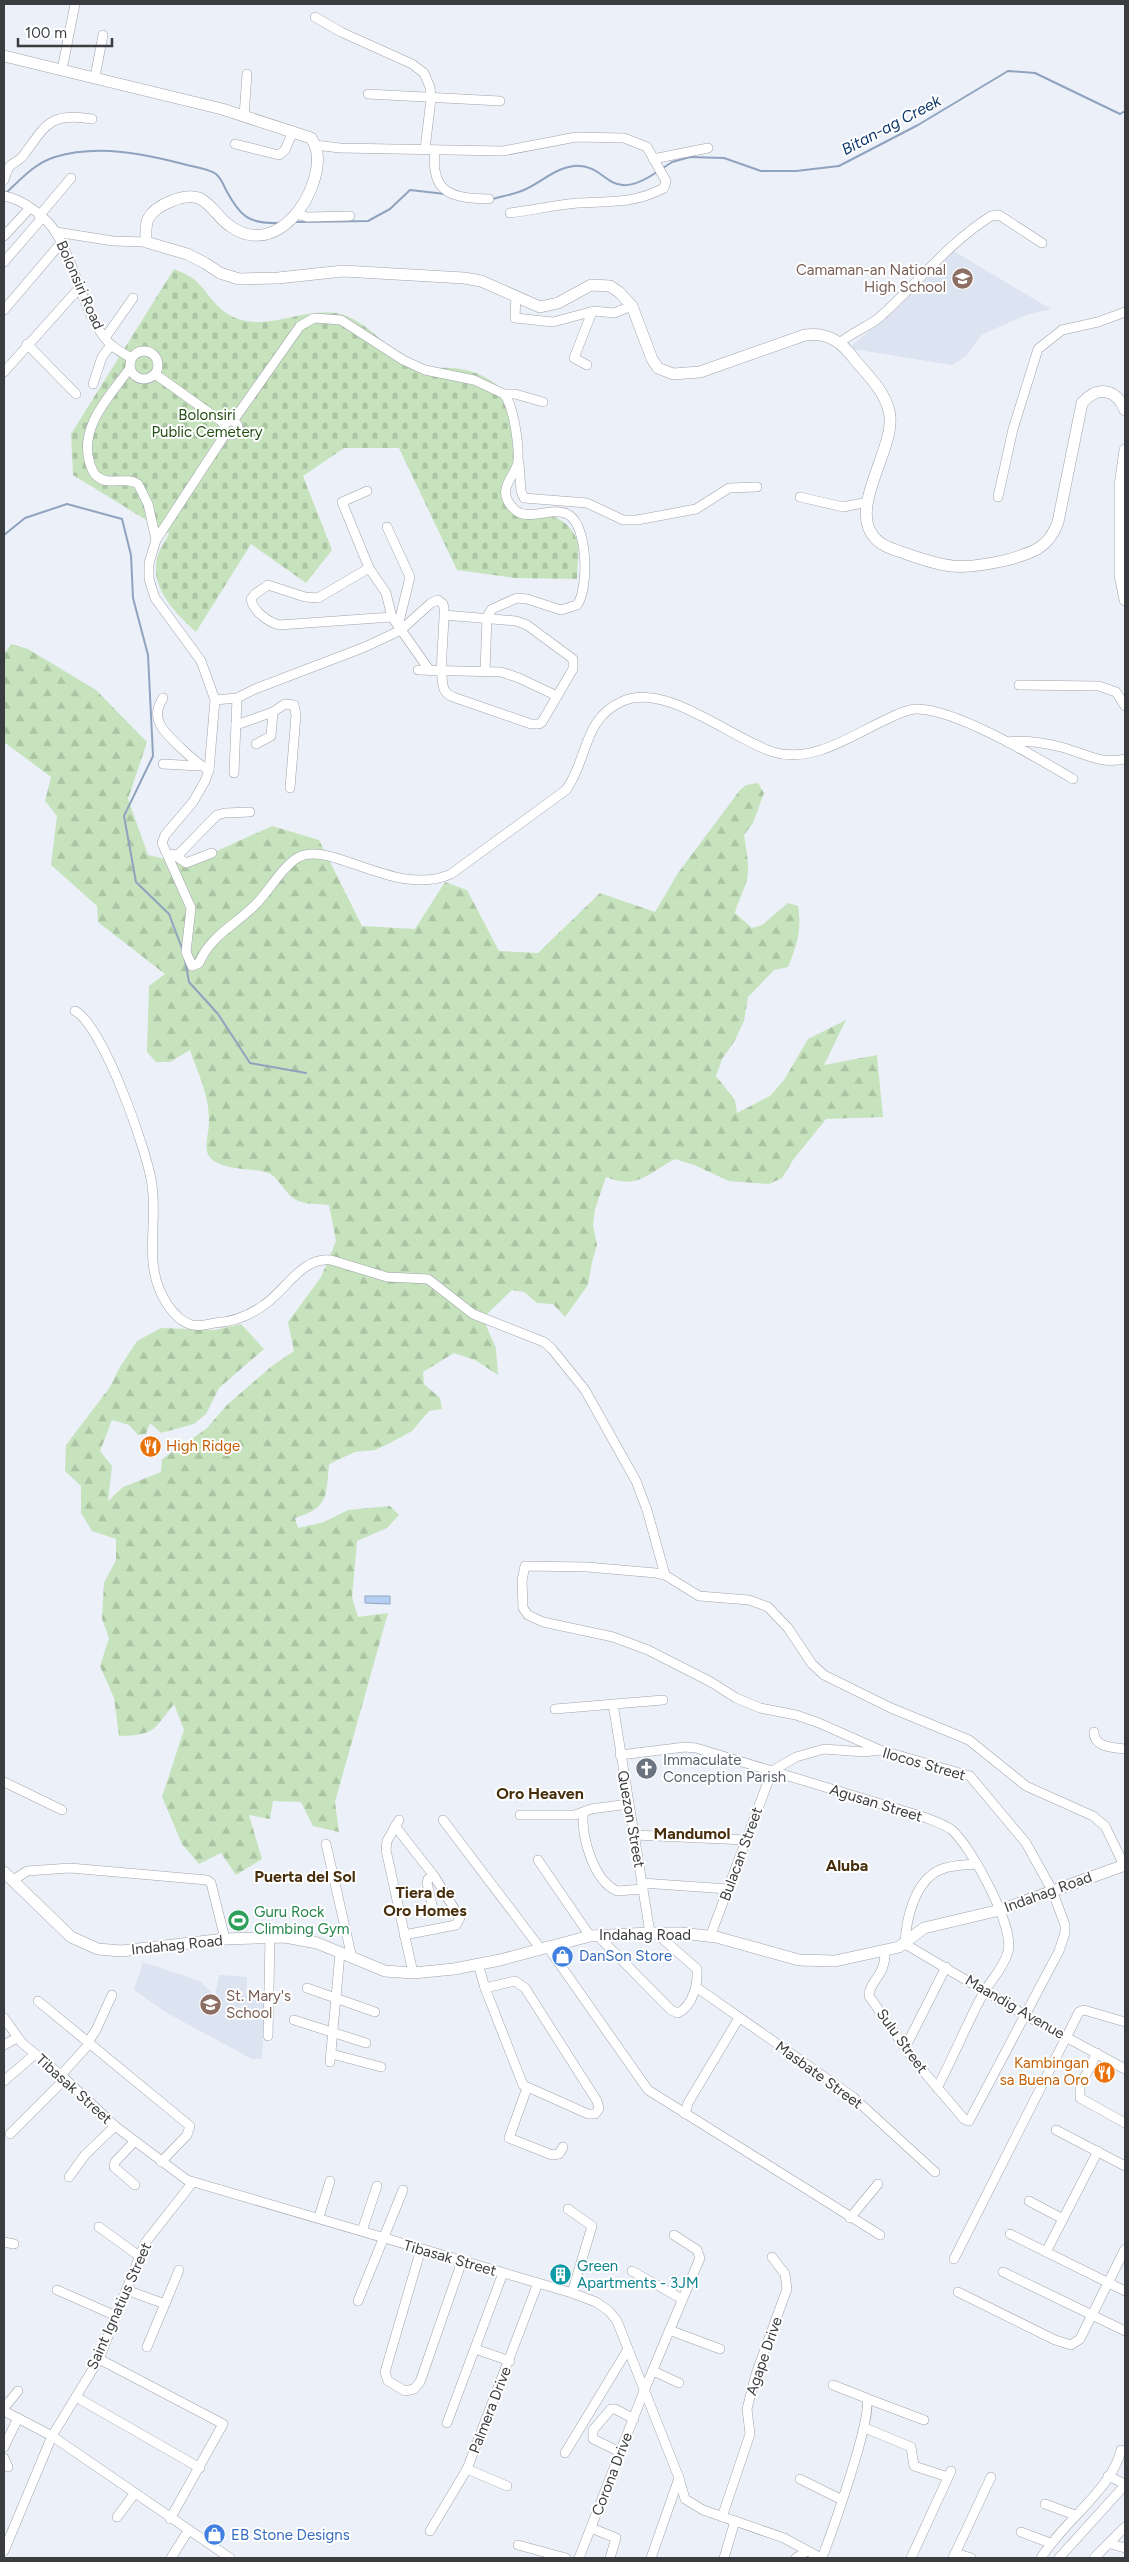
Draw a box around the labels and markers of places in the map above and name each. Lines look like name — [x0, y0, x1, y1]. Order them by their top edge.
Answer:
place label: Camaman-an National High School — [796, 261, 946, 296]
school or university icon: Camaman-an National High School — [950, 267, 974, 291]
restaurant icon: High Ridge — [138, 1434, 162, 1458]
place label: High Ridge — [166, 1437, 240, 1455]
place label: Immaculate Conception Parish — [663, 1751, 786, 1786]
church icon: Immaculate Conception Parish — [635, 1757, 659, 1781]
place label: Guru Rock Climbing Gym — [254, 1903, 350, 1938]
sports icon: Guru Rock Climbing Gym — [226, 1909, 250, 1933]
shop icon: DanSon Store — [551, 1944, 575, 1968]
place label: DanSon Store — [579, 1947, 672, 1965]
place label: St. Mary's School — [226, 1987, 291, 2022]
school or university icon: St. Mary's School — [198, 1993, 222, 2017]
place label: Kambingan sa Buena Oro — [1000, 2054, 1089, 2089]
restaurant icon: Kambingan sa Buena Oro — [1093, 2060, 1117, 2084]
place label: Green Apartments - 3JM — [577, 2257, 699, 2292]
building icon: Green Apartments - 3JM — [549, 2263, 573, 2287]
shop icon: EB Stone Designs — [203, 2523, 227, 2547]
place label: EB Stone Designs — [231, 2526, 350, 2544]

